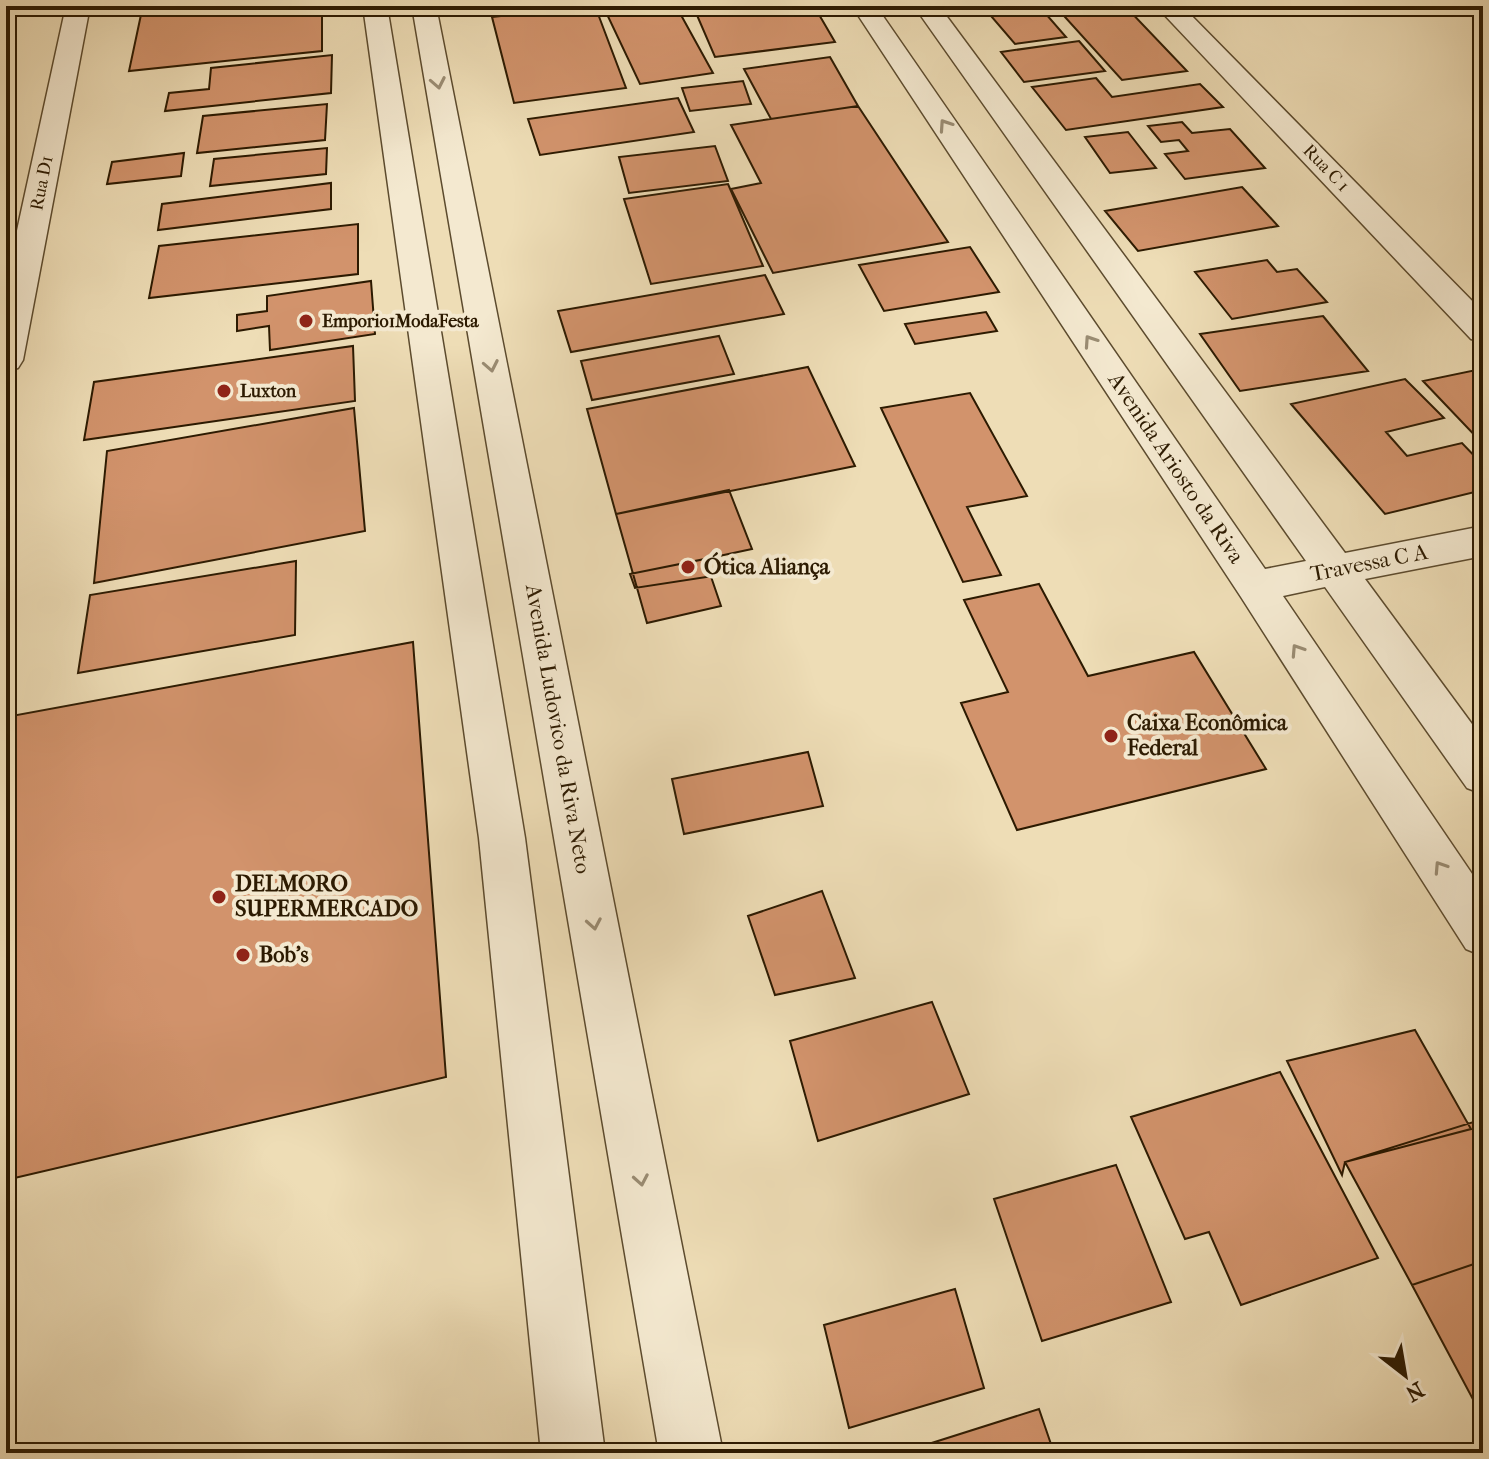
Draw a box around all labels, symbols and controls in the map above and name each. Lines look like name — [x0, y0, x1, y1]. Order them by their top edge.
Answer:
one-way arrow — [429, 76, 446, 89]
one-way arrow — [939, 119, 954, 134]
street label: Rua C 1 — [1298, 140, 1354, 196]
street label: Rua D1 — [26, 154, 58, 212]
place label: Emporio1ModaFesta — [322, 311, 479, 332]
marker: Emporio1ModaFesta — [297, 312, 315, 330]
one-way arrow — [1085, 335, 1100, 349]
one-way arrow — [482, 359, 499, 372]
street label: Avenida Ariosto da Riva — [1102, 367, 1250, 569]
place label: Luxton — [240, 381, 297, 402]
marker: Luxton — [215, 382, 233, 400]
street label: Travessa C A — [1308, 539, 1431, 587]
place label: Ótica Aliança — [704, 552, 831, 580]
marker: Ótica Aliança — [679, 558, 697, 576]
street label: Avenida Ludovico da Riva Neto — [520, 581, 596, 876]
one-way arrow — [1292, 644, 1307, 658]
place label: Caixa Econômica Federal — [1126, 710, 1288, 761]
marker: Caixa Econômica Federal — [1102, 727, 1120, 745]
one-way arrow — [1435, 861, 1450, 875]
place label: DELMORO SUPERMERCADO — [235, 871, 418, 922]
marker: DELMORO SUPERMERCADO — [210, 888, 228, 906]
one-way arrow — [585, 917, 602, 931]
place label: Bob's — [259, 942, 309, 968]
marker: Bob's — [234, 946, 252, 964]
one-way arrow — [632, 1173, 649, 1187]
north arrow — [1365, 1335, 1445, 1415]
text: N — [1401, 1376, 1429, 1407]

